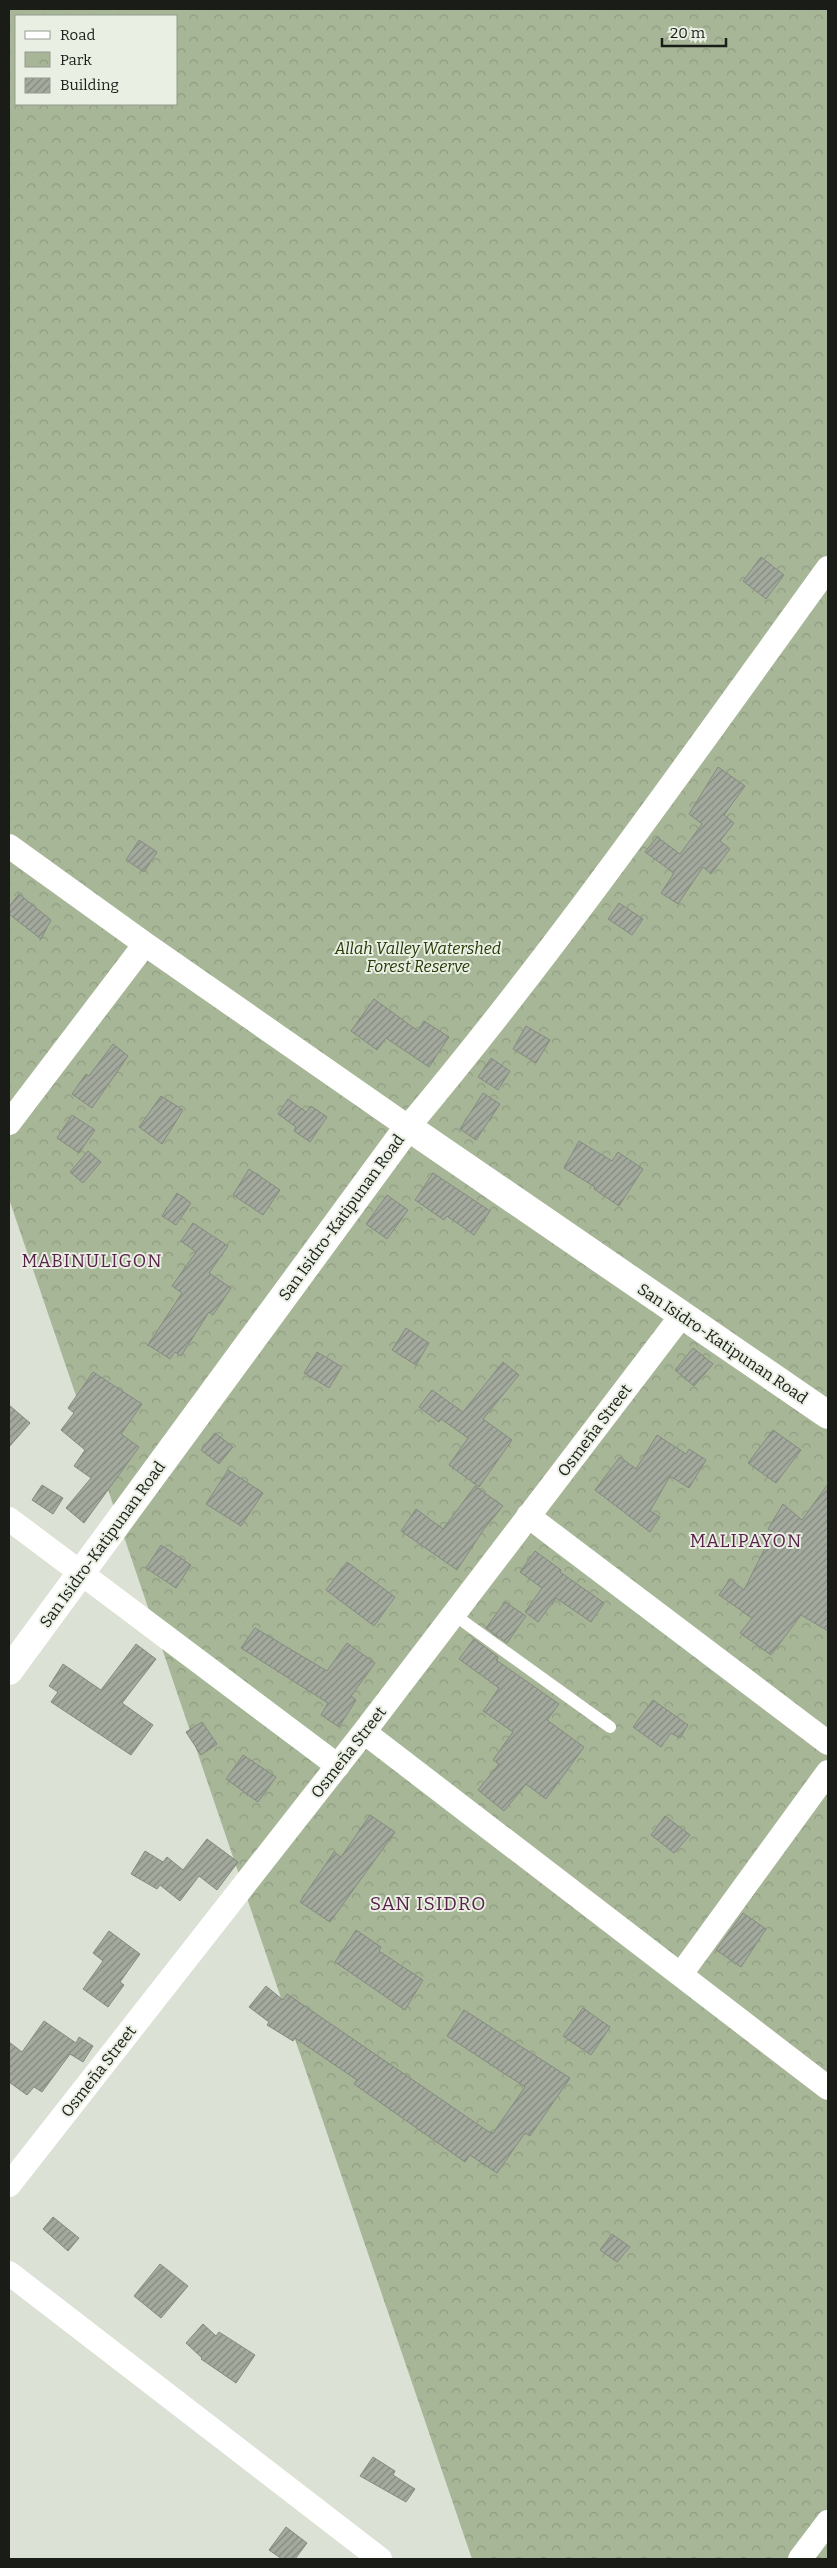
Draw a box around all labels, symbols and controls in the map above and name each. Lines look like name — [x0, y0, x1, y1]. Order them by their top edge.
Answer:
legend — [15, 15, 178, 105]
scale bar — [662, 15, 726, 47]
text: 20 m — [670, 24, 706, 42]
text: Road — [60, 26, 95, 44]
text: Park — [60, 51, 92, 69]
text: Building — [60, 76, 119, 94]
park label: Allah Valley Watershed Forest Reserve — [334, 939, 501, 976]
street label: San Isidro-Katipunan Road — [275, 1130, 408, 1304]
district label: MABINULIGON — [22, 1250, 162, 1272]
street label: San Isidro-Katipunan Road — [634, 1279, 812, 1408]
street label: Osmeña Street — [553, 1380, 635, 1480]
street label: San Isidro-Katipunan Road — [36, 1457, 169, 1631]
district label: MALIPAYON — [690, 1530, 802, 1552]
street label: Osmeña Street — [307, 1703, 390, 1802]
district label: SAN ISIDRO — [370, 1892, 486, 1915]
street label: Osmeña Street — [57, 2022, 140, 2121]

